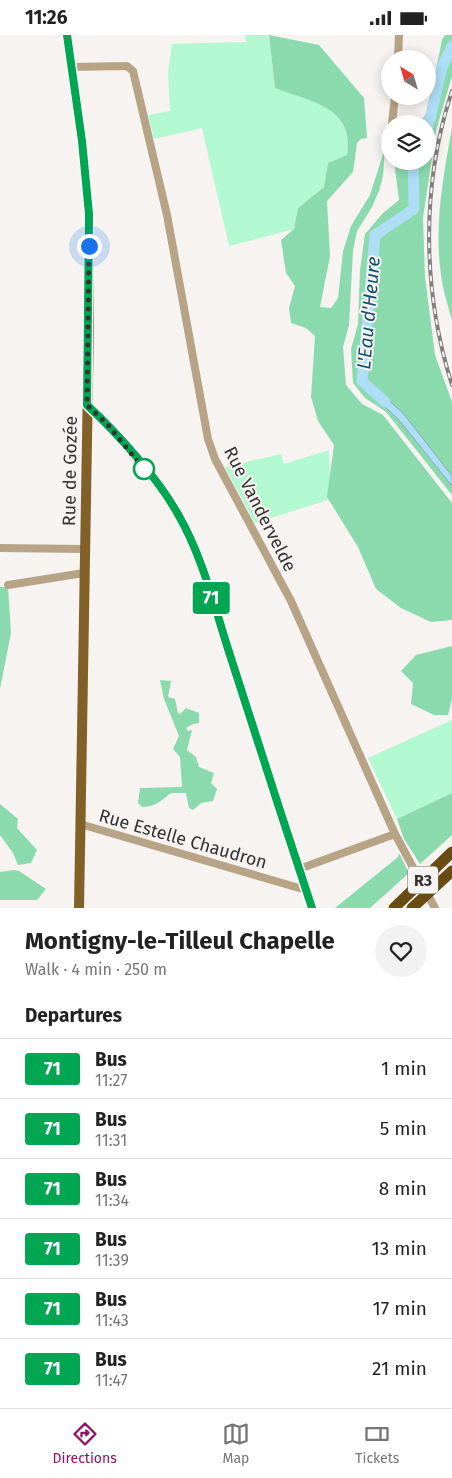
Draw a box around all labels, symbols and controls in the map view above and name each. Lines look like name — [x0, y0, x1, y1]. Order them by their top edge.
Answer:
text: 11:26 — [25, 6, 67, 29]
north arrow — [381, 50, 436, 105]
map controls — [381, 50, 436, 170]
button: layers — [381, 115, 436, 170]
your location — [77, 234, 102, 259]
water label: L'Eau d'Heure — [352, 256, 385, 370]
street label: Rue de Gozée — [58, 416, 82, 526]
street label: Rue Vandervelde — [219, 443, 301, 575]
unlabelled marker — [133, 458, 155, 480]
line badge: 71 — [188, 582, 234, 614]
text: 71 — [203, 587, 219, 609]
street label: Rue Estelle Chaudron — [96, 804, 270, 874]
road number: R3 — [408, 867, 438, 893]
button: heart — [375, 925, 427, 977]
text: Montigny-le-Tilleul Chapelle — [25, 927, 335, 955]
text: Walk · 4 min · 250 m — [25, 960, 167, 979]
text: Departures — [25, 1004, 122, 1027]
text: Bus — [95, 1048, 127, 1071]
text: 1 min — [381, 1057, 427, 1080]
text: 71 — [44, 1058, 61, 1080]
text: 11:27 — [95, 1071, 127, 1090]
text: Bus — [95, 1108, 127, 1131]
text: 5 min — [380, 1117, 427, 1140]
text: 71 — [44, 1118, 61, 1140]
text: 11:31 — [95, 1131, 127, 1150]
text: Bus — [95, 1168, 127, 1191]
text: 8 min — [379, 1177, 427, 1200]
text: 71 — [44, 1178, 61, 1200]
text: 11:34 — [95, 1191, 129, 1210]
text: Bus — [95, 1228, 127, 1251]
text: 13 min — [371, 1237, 427, 1260]
text: 71 — [44, 1238, 61, 1260]
text: 11:39 — [95, 1251, 129, 1270]
text: Bus — [95, 1288, 127, 1311]
text: 17 min — [373, 1297, 427, 1320]
text: 71 — [44, 1298, 61, 1320]
text: 11:43 — [95, 1311, 129, 1330]
text: Bus — [95, 1348, 127, 1371]
text: 21 min — [372, 1357, 427, 1380]
text: 71 — [44, 1358, 61, 1380]
text: 11:47 — [95, 1371, 128, 1390]
tab: Directions — [53, 1420, 117, 1467]
tab: Map — [222, 1420, 250, 1467]
tab: Tickets — [355, 1420, 399, 1467]

